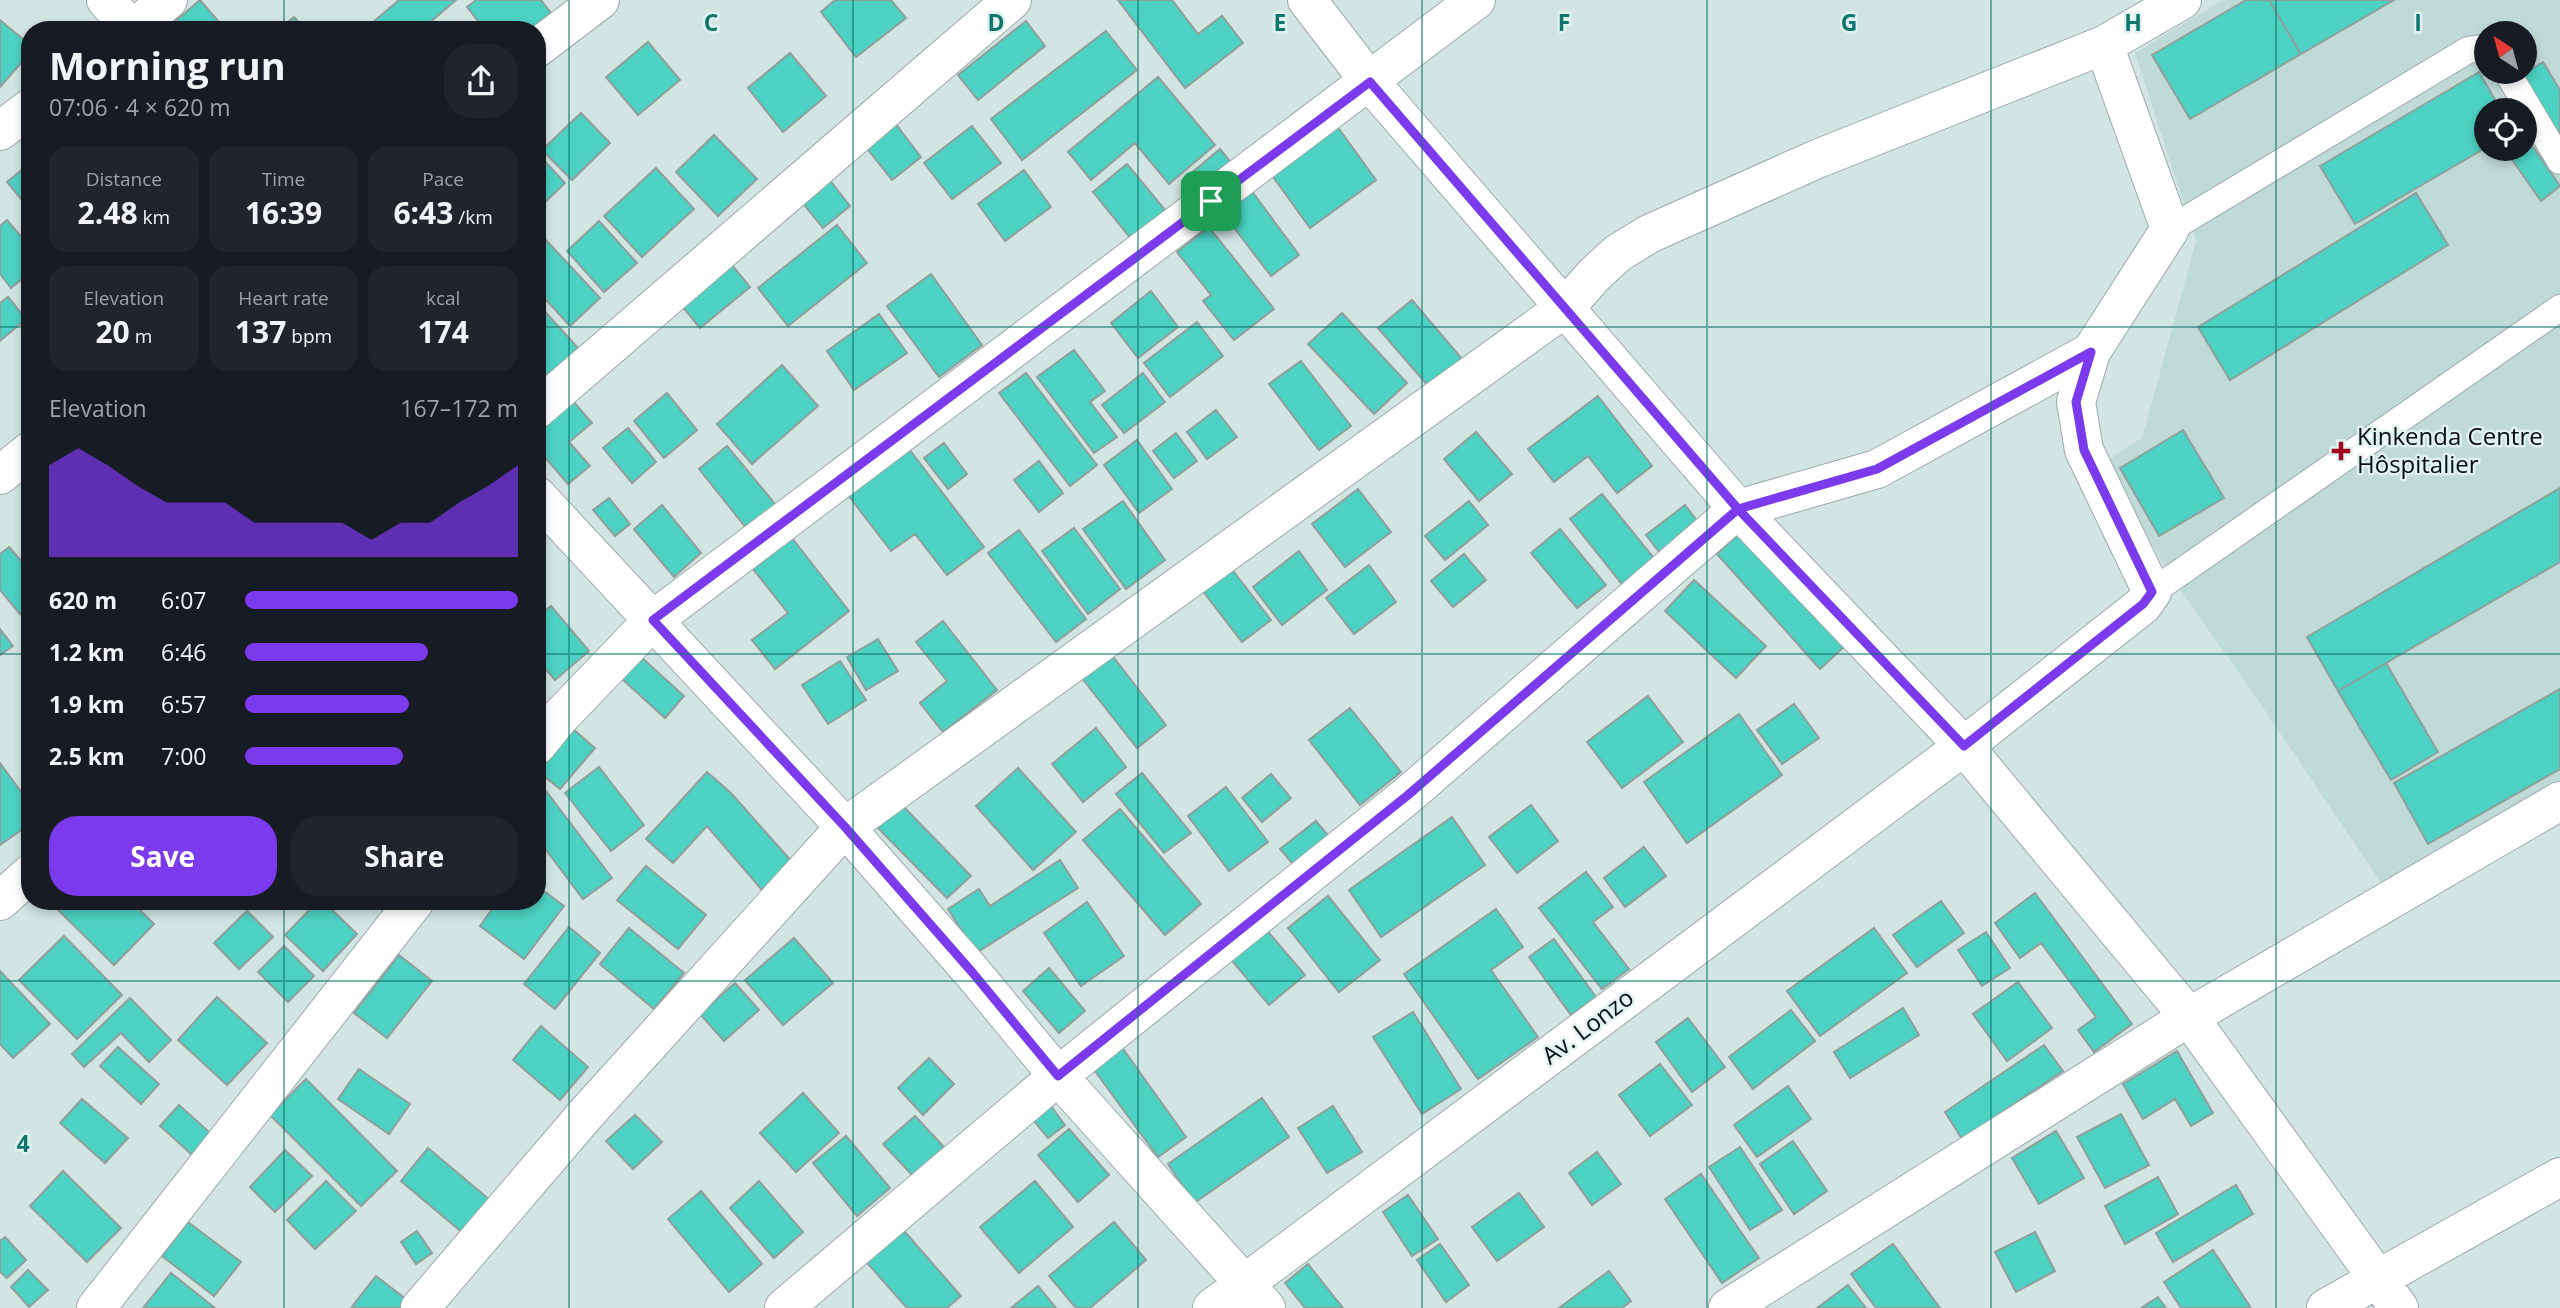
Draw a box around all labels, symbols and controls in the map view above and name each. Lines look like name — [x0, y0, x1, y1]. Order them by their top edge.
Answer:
text: C — [704, 6, 718, 38]
text: D — [987, 6, 1005, 38]
text: E — [1274, 6, 1286, 38]
text: F — [1558, 6, 1570, 38]
text: G — [1841, 6, 1857, 38]
text: H — [2124, 6, 2142, 38]
text: I — [2414, 6, 2422, 38]
north arrow — [2474, 21, 2538, 84]
map controls — [2474, 21, 2537, 161]
text: Morning run — [49, 39, 286, 91]
button: share — [444, 44, 518, 118]
text: 07:06 · 4 × 620 m — [49, 91, 231, 123]
button: locate — [2474, 98, 2537, 161]
text: Distance — [86, 166, 162, 192]
text: Time — [262, 166, 305, 192]
text: Pace — [422, 166, 464, 192]
pin — [1181, 171, 1241, 231]
icon: arrive — [1192, 182, 1230, 220]
text: 2.48 — [78, 192, 138, 233]
text: 16:39 — [245, 192, 322, 233]
text: 6:43 — [393, 192, 453, 233]
text: km — [138, 204, 170, 230]
text: /km — [453, 204, 493, 230]
text: Elevation — [83, 285, 164, 311]
text: Heart rate — [238, 285, 329, 311]
text: kcal — [426, 285, 460, 311]
text: 20 — [95, 311, 130, 352]
text: 137 — [235, 311, 286, 352]
text: 174 — [417, 311, 469, 352]
text: m — [130, 323, 152, 349]
text: bpm — [286, 323, 332, 349]
text: Elevation — [49, 392, 147, 424]
text: 167–172 m — [400, 392, 518, 424]
place label: Kinkenda Centre Hôspitalier — [2357, 419, 2543, 480]
marker: Kinkenda Centre Hôspitalier — [2331, 441, 2351, 461]
text: 620 m — [49, 584, 117, 616]
text: 6:07 — [161, 584, 207, 616]
text: 1.2 km — [49, 636, 125, 668]
text: 6:46 — [161, 636, 207, 668]
text: 1.9 km — [49, 688, 125, 720]
text: 6:57 — [161, 688, 207, 720]
text: 2.5 km — [49, 740, 125, 772]
text: 7:00 — [161, 740, 207, 772]
button: Save — [49, 816, 277, 896]
button: Share — [291, 816, 518, 896]
street label: Av. Lonzo — [1534, 980, 1640, 1071]
text: 4 — [16, 1127, 30, 1159]

